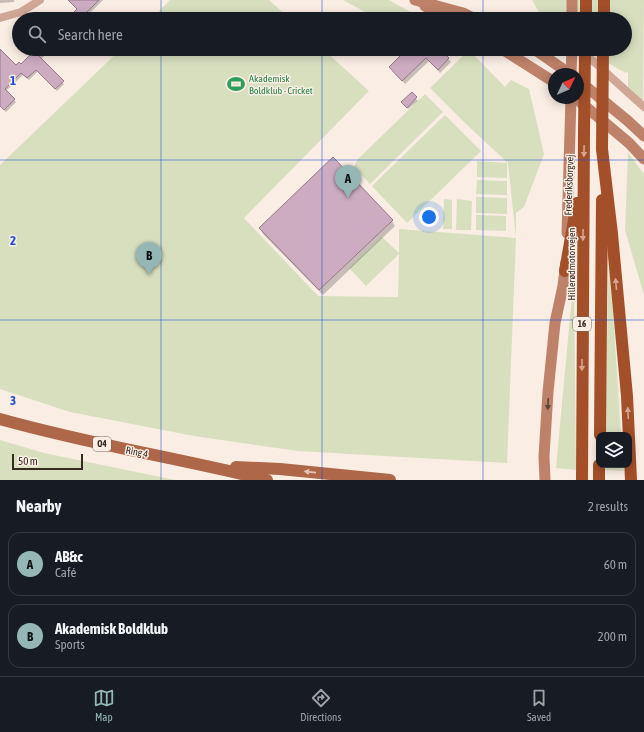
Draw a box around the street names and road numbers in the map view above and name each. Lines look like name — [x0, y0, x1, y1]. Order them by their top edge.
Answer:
street label: Frederiksborgvej — [562, 154, 576, 216]
street label: Hillerødmotorvejen — [566, 227, 577, 300]
road number: 16 — [573, 317, 591, 331]
road number: O4 — [93, 437, 111, 451]
street label: Ring 4 — [125, 444, 149, 460]

